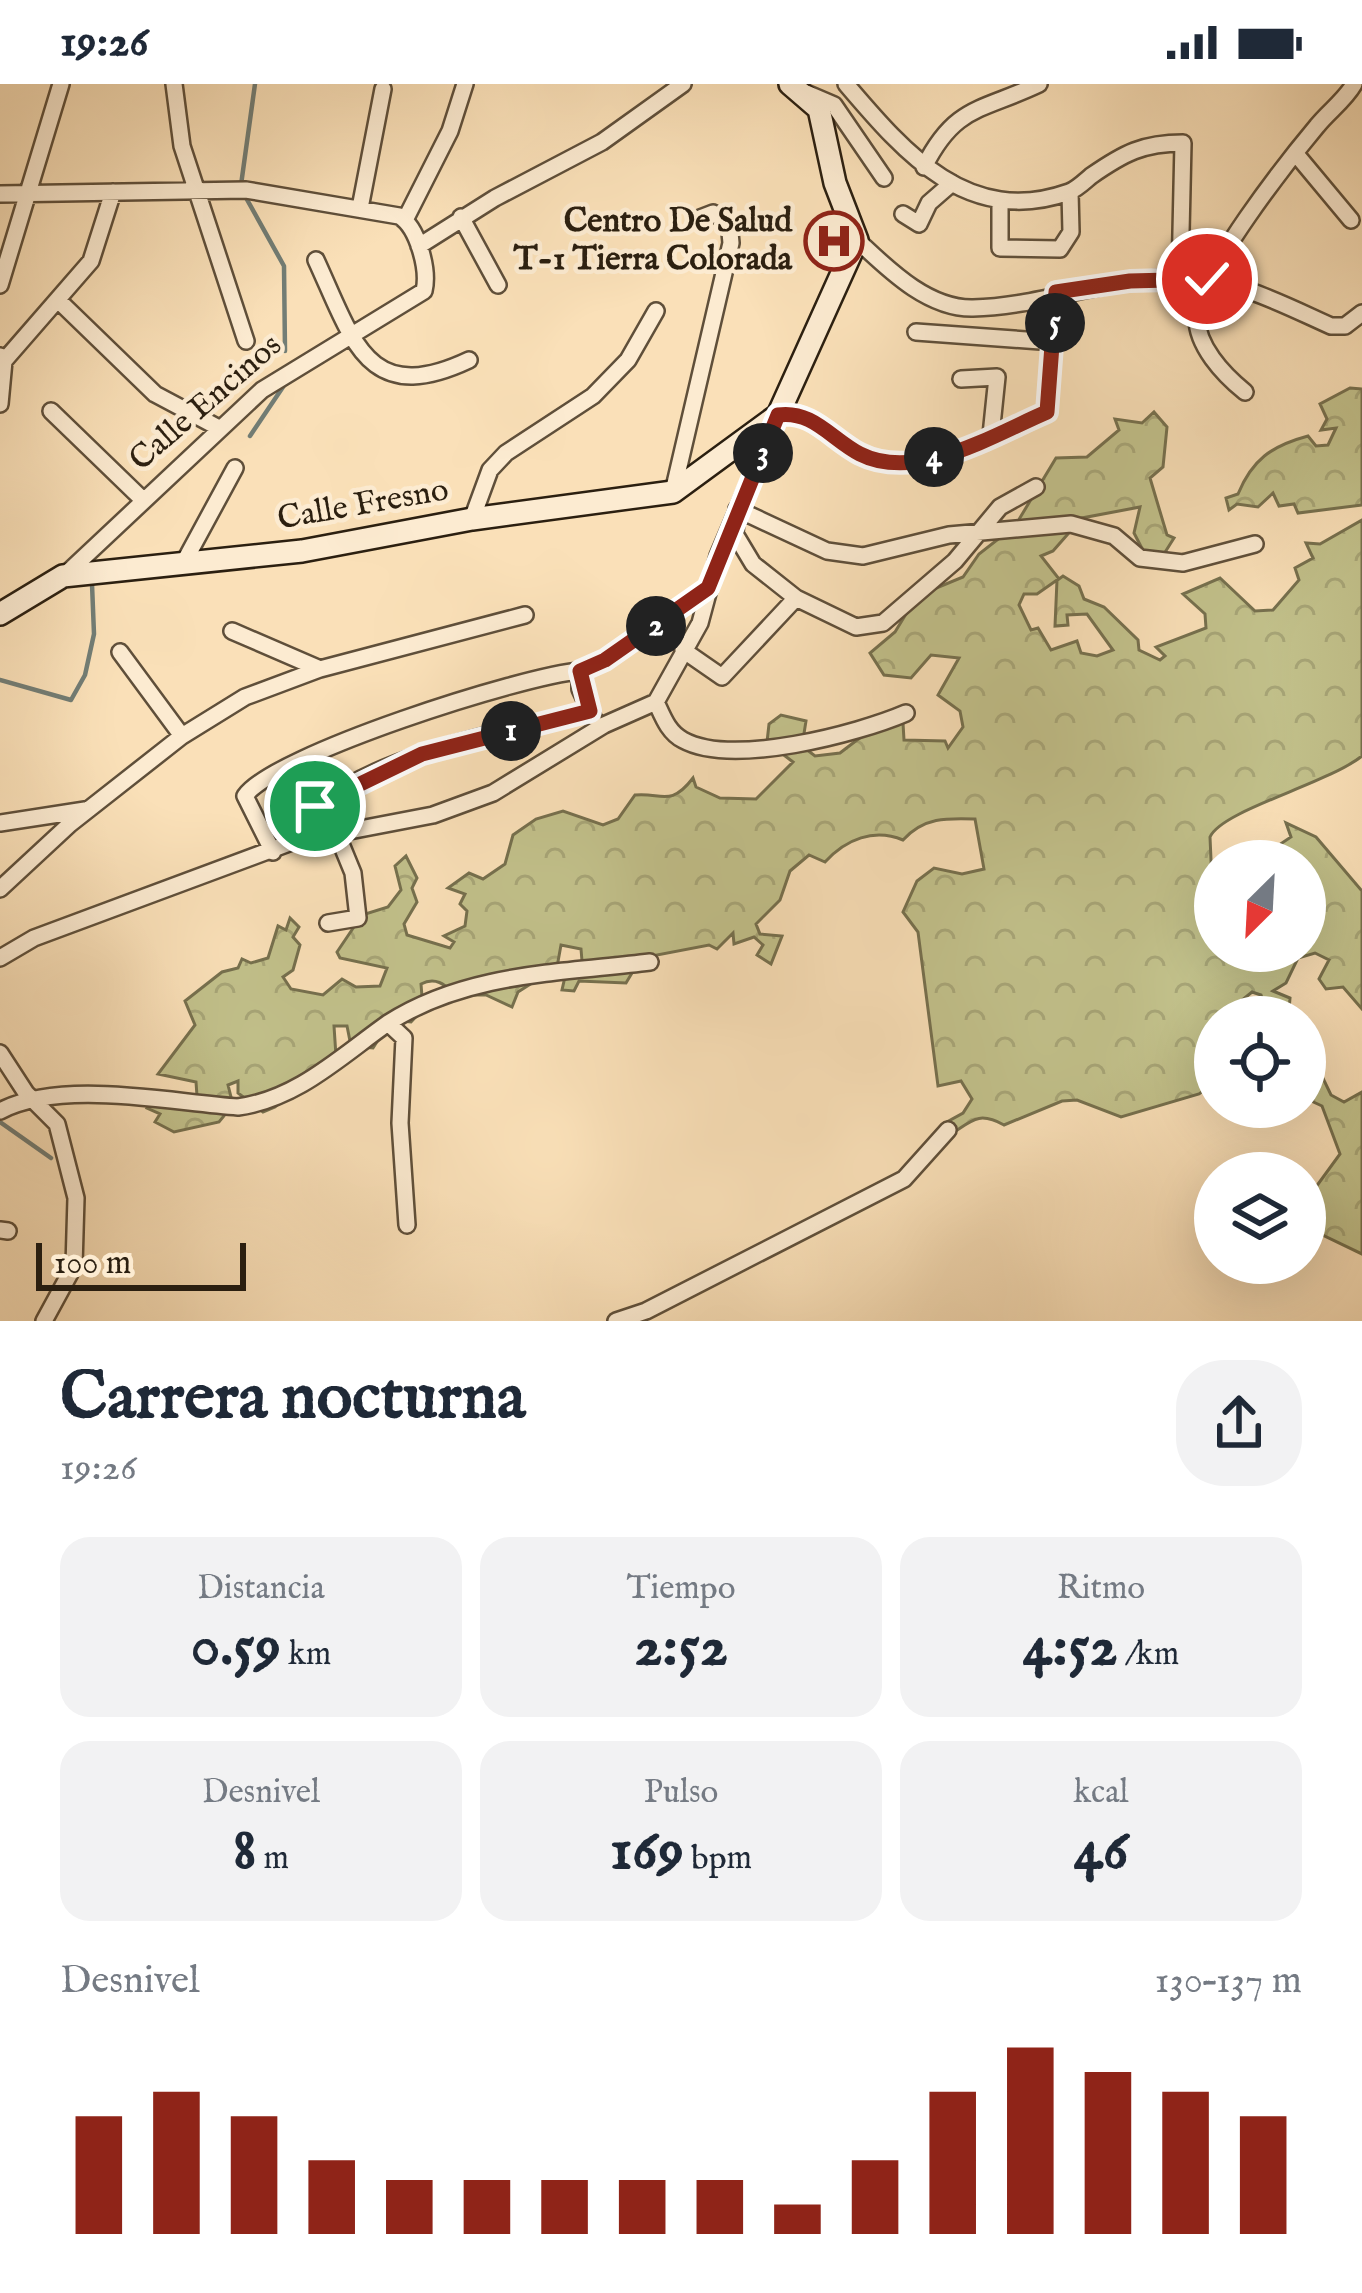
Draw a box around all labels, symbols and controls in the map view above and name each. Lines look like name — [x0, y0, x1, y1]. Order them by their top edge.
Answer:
text: 19:26 — [60, 14, 148, 71]
place label: Centro De Salud T-1 Tierra Colorada — [513, 201, 793, 281]
hospital icon: Centro De Salud T-1 Tierra Colorada — [803, 210, 865, 272]
pin — [1156, 228, 1258, 330]
icon: check — [1174, 246, 1240, 312]
pin: 5 — [1025, 293, 1085, 353]
text: 5 — [1049, 302, 1061, 344]
street label: Calle Encinos — [121, 325, 291, 481]
pin: 3 — [733, 423, 793, 483]
pin: 4 — [904, 427, 964, 487]
text: 3 — [757, 432, 769, 474]
text: 4 — [926, 436, 942, 478]
street label: Calle Fresno — [274, 469, 452, 541]
pin: 2 — [626, 596, 686, 656]
text: 2 — [648, 605, 664, 647]
pin: 1 — [481, 701, 541, 761]
text: 1 — [505, 710, 517, 752]
pin — [264, 755, 366, 857]
icon: arrive — [282, 773, 348, 839]
north arrow — [1194, 840, 1326, 972]
map controls — [1194, 840, 1326, 1284]
button: locate — [1194, 996, 1326, 1128]
button: layers — [1194, 1152, 1326, 1284]
scale bar — [36, 1237, 246, 1290]
text: 100 m — [54, 1243, 131, 1285]
text: Carrera nocturna — [60, 1357, 525, 1441]
button: share — [1176, 1360, 1302, 1486]
text: 19:26 — [60, 1444, 137, 1493]
text: Distancia — [197, 1568, 325, 1610]
text: Tiempo — [626, 1568, 736, 1610]
text: Ritmo — [1057, 1568, 1145, 1610]
text: 0.59 — [191, 1610, 281, 1686]
text: 2:52 — [634, 1610, 728, 1686]
text: 4:52 — [1023, 1610, 1118, 1686]
text: km — [281, 1634, 331, 1676]
text: /km — [1118, 1634, 1179, 1676]
text: Desnivel — [202, 1772, 320, 1814]
text: Pulso — [644, 1772, 718, 1814]
text: kcal — [1074, 1772, 1129, 1814]
text: 8 — [233, 1814, 256, 1890]
text: 169 — [610, 1814, 684, 1890]
text: 46 — [1074, 1814, 1128, 1890]
text: m — [256, 1838, 289, 1880]
text: bpm — [684, 1838, 752, 1880]
text: Desnivel — [60, 1957, 200, 2006]
text: 130–137 m — [1155, 1957, 1302, 2006]

